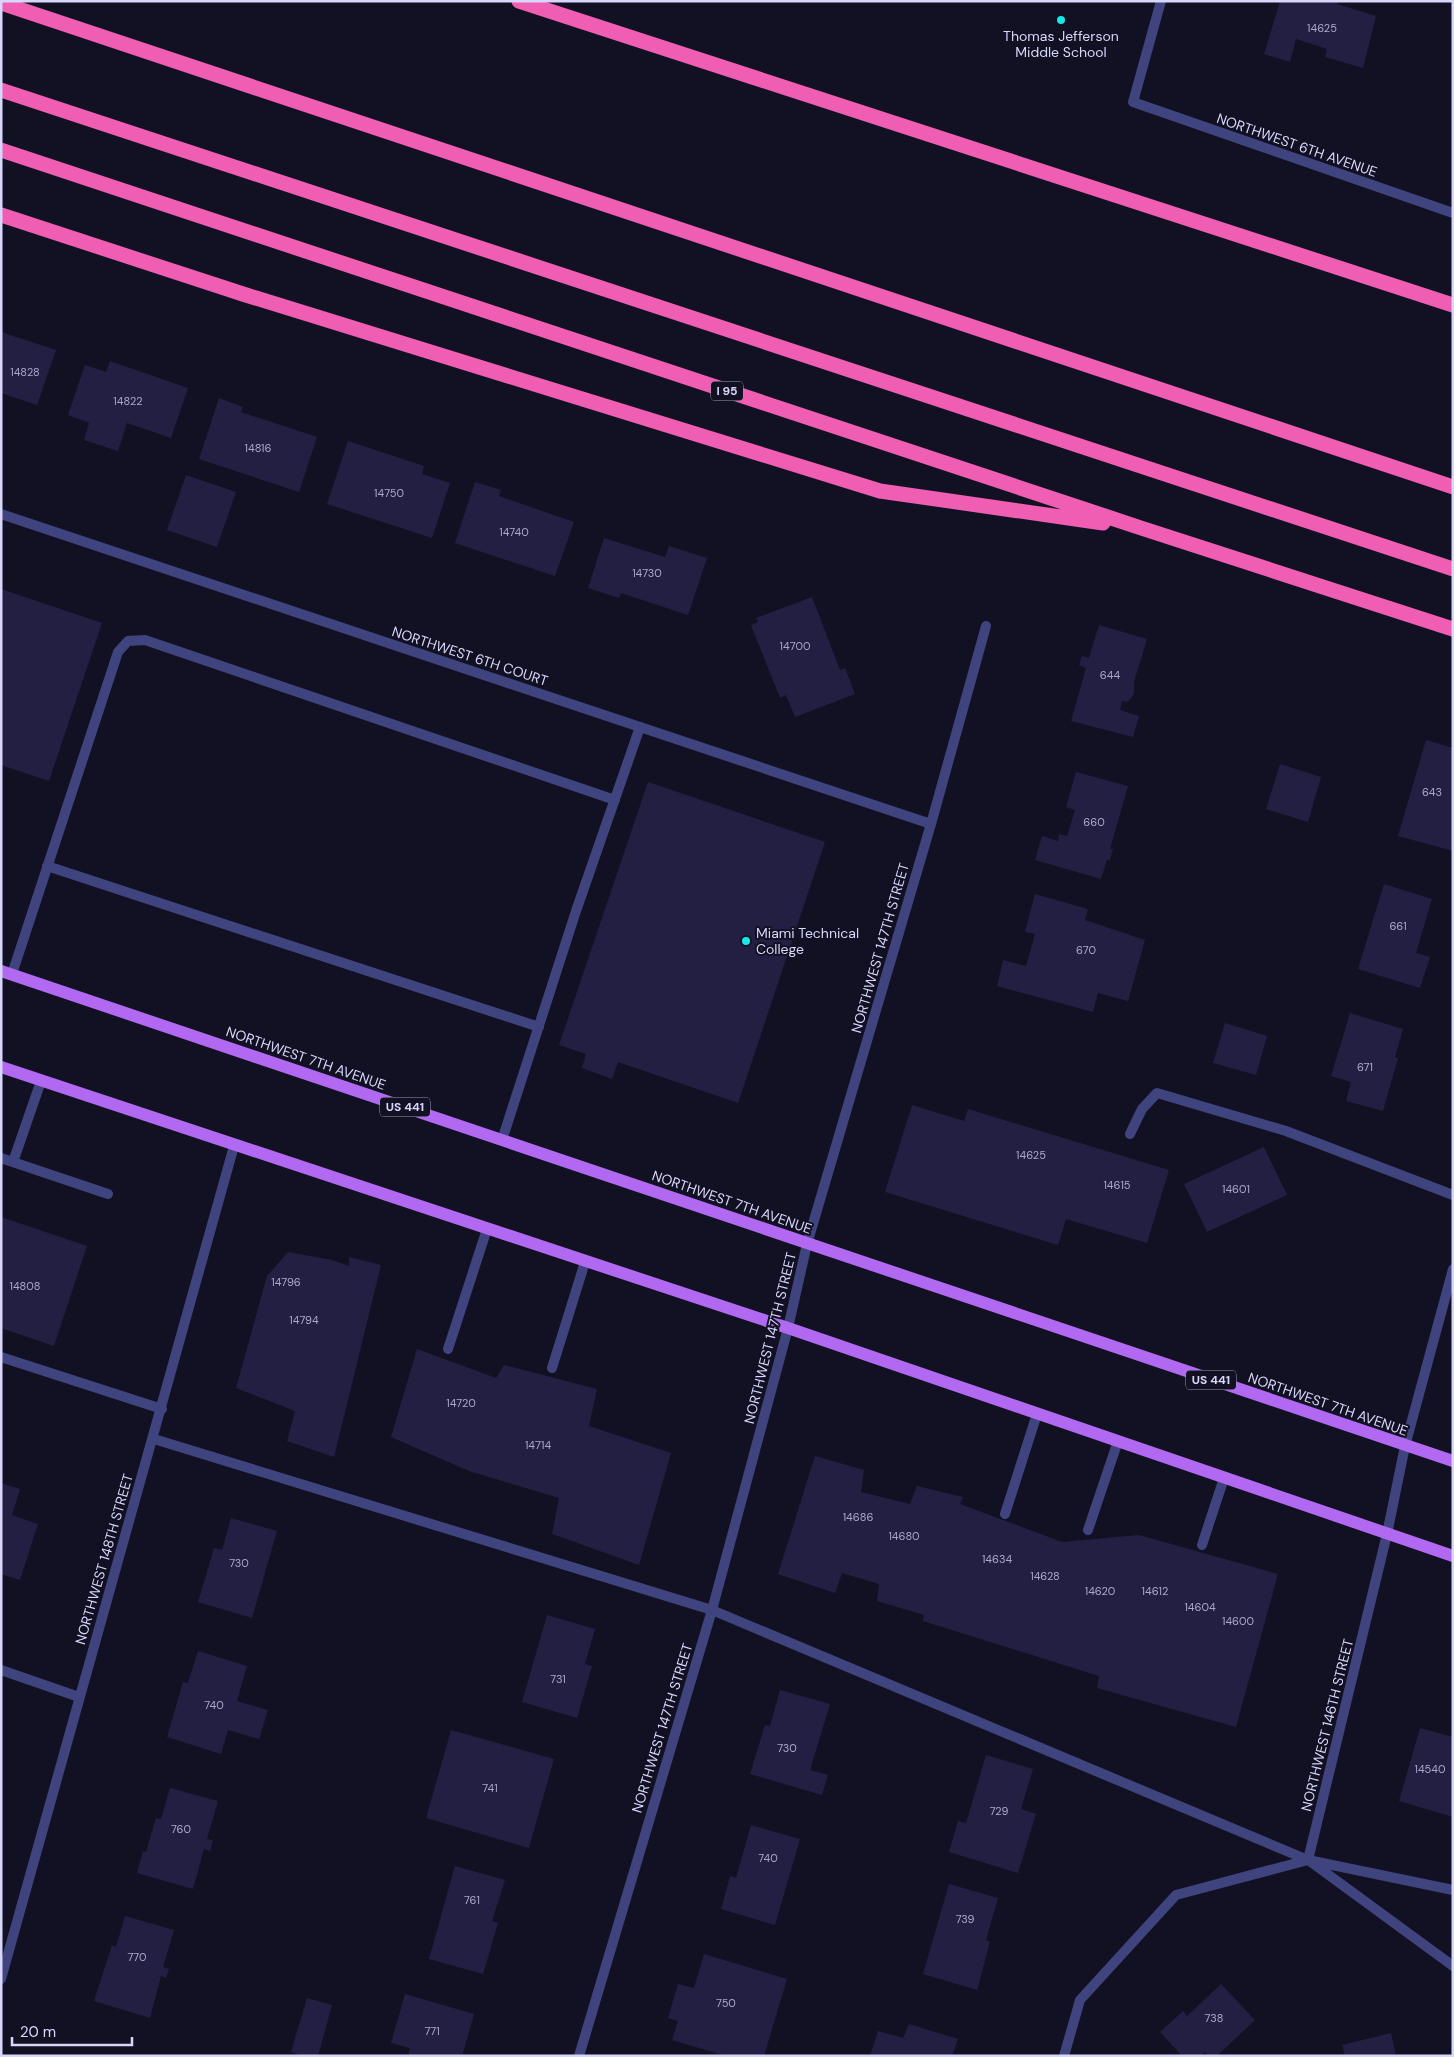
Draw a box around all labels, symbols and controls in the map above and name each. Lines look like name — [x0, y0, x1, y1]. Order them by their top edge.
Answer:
marker: Thomas Jefferson Middle School — [1055, 14, 1067, 26]
house number: 14625 — [1307, 21, 1337, 35]
place label: Thomas Jefferson Middle School — [1003, 27, 1119, 61]
street label: NORTHWEST 6TH AVENUE — [1214, 109, 1380, 181]
house number: 14828 — [10, 365, 40, 379]
road number: I 95 — [711, 382, 743, 401]
house number: 14822 — [113, 394, 143, 408]
house number: 14816 — [245, 441, 272, 455]
house number: 14750 — [374, 486, 404, 500]
house number: 14740 — [499, 525, 529, 539]
house number: 14730 — [632, 566, 662, 580]
street label: NORTHWEST 6TH COURT — [390, 622, 550, 690]
house number: 14700 — [780, 639, 810, 653]
house number: 644 — [1100, 668, 1120, 682]
house number: 643 — [1422, 785, 1442, 799]
house number: 660 — [1083, 815, 1105, 829]
street label: NORTHWEST 147TH STREET — [847, 861, 913, 1035]
house number: 661 — [1389, 919, 1407, 933]
place label: Miami Technical College — [756, 924, 859, 958]
marker: Miami Technical College — [740, 935, 752, 947]
house number: 670 — [1076, 943, 1096, 957]
street label: NORTHWEST 7TH AVENUE — [224, 1022, 388, 1094]
house number: 671 — [1357, 1060, 1373, 1074]
road number: US 441 — [380, 1098, 430, 1116]
house number: 14625 — [1016, 1148, 1046, 1162]
street label: NORTHWEST 7TH AVENUE — [650, 1166, 814, 1238]
house number: 14615 — [1103, 1178, 1131, 1192]
house number: 14601 — [1222, 1182, 1250, 1196]
street label: NORTHWEST 147TH STREET — [740, 1250, 800, 1426]
house number: 14796 — [271, 1275, 301, 1289]
house number: 14808 — [9, 1279, 41, 1293]
house number: 14794 — [289, 1313, 319, 1327]
street label: NORTHWEST 7TH AVENUE — [1246, 1368, 1410, 1440]
road number: US 441 — [1186, 1370, 1236, 1390]
house number: 14720 — [446, 1396, 476, 1410]
house number: 14714 — [525, 1438, 551, 1452]
street label: NORTHWEST 148TH STREET — [71, 1471, 137, 1646]
house number: 14686 — [843, 1510, 873, 1524]
house number: 14680 — [888, 1529, 920, 1543]
house number: 14634 — [982, 1552, 1012, 1566]
house number: 730 — [229, 1556, 249, 1570]
house number: 14628 — [1030, 1569, 1060, 1583]
house number: 14620 — [1085, 1584, 1115, 1598]
house number: 14612 — [1142, 1584, 1168, 1598]
house number: 14604 — [1184, 1600, 1216, 1614]
house number: 14600 — [1222, 1614, 1254, 1628]
street label: NORTHWEST 146TH STREET — [1297, 1637, 1357, 1813]
street label: NORTHWEST 147TH STREET — [628, 1641, 696, 1815]
house number: 731 — [550, 1672, 566, 1686]
house number: 740 — [204, 1698, 224, 1712]
house number: 730 — [777, 1741, 797, 1755]
house number: 14540 — [1414, 1762, 1446, 1776]
house number: 741 — [482, 1781, 498, 1795]
house number: 729 — [990, 1804, 1008, 1818]
house number: 760 — [171, 1822, 191, 1836]
house number: 740 — [758, 1851, 778, 1865]
house number: 761 — [464, 1893, 480, 1907]
house number: 739 — [956, 1912, 974, 1926]
house number: 770 — [127, 1950, 147, 1964]
house number: 750 — [716, 1996, 736, 2010]
house number: 738 — [1205, 2011, 1223, 2025]
scale bar — [12, 2014, 132, 2046]
text: 20 m — [20, 2022, 56, 2042]
house number: 771 — [424, 2024, 440, 2038]

